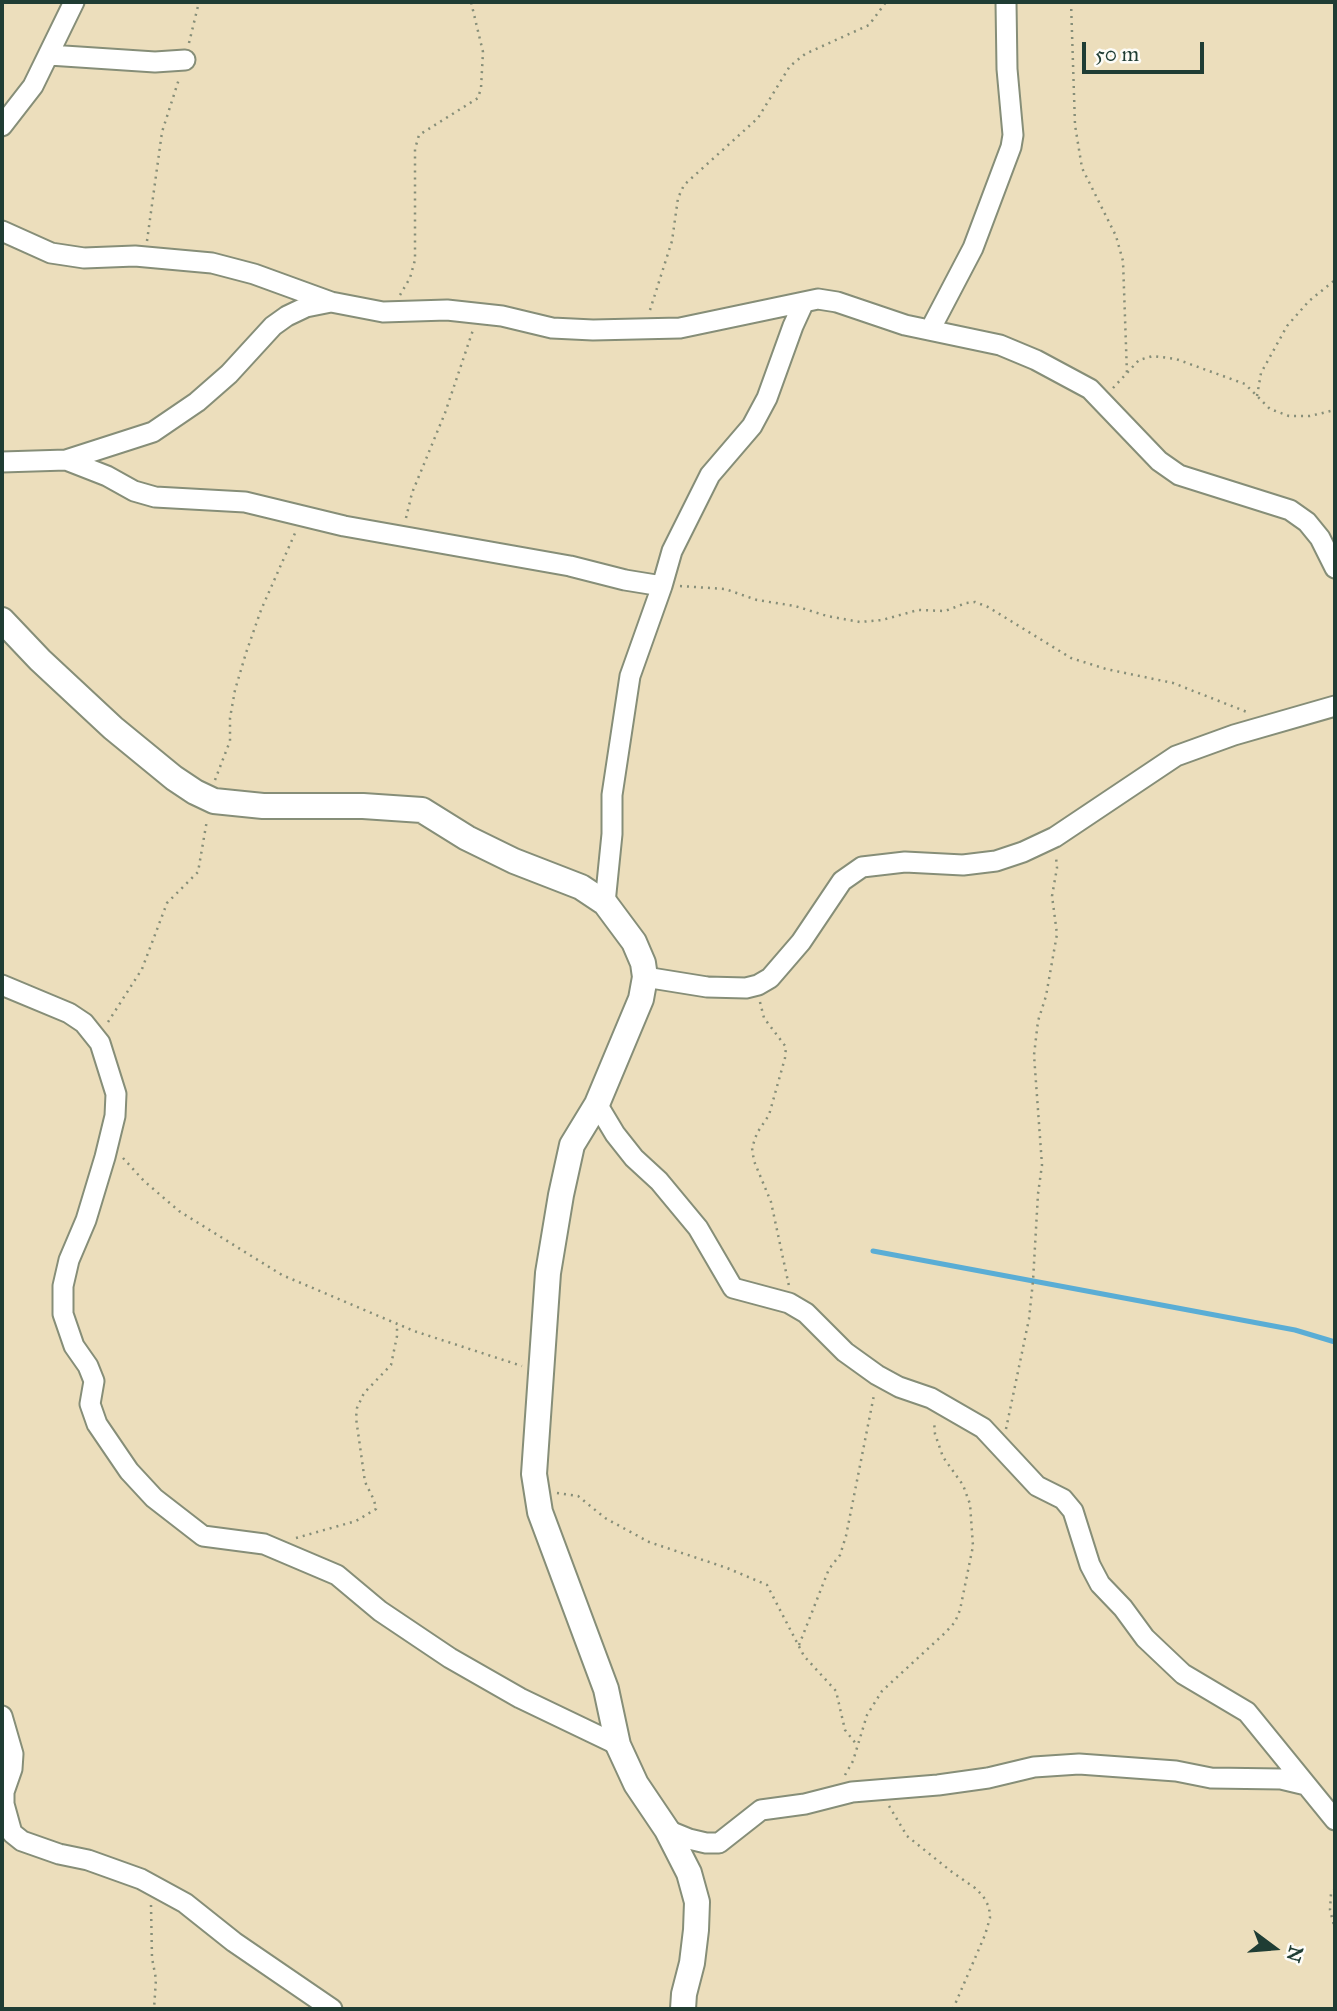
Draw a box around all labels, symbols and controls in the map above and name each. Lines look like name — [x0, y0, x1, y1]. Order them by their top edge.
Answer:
scale bar — [1085, 28, 1208, 72]
text: 50 m — [1095, 41, 1139, 67]
north arrow — [1239, 1913, 1309, 1983]
text: N — [1281, 1943, 1308, 1965]

